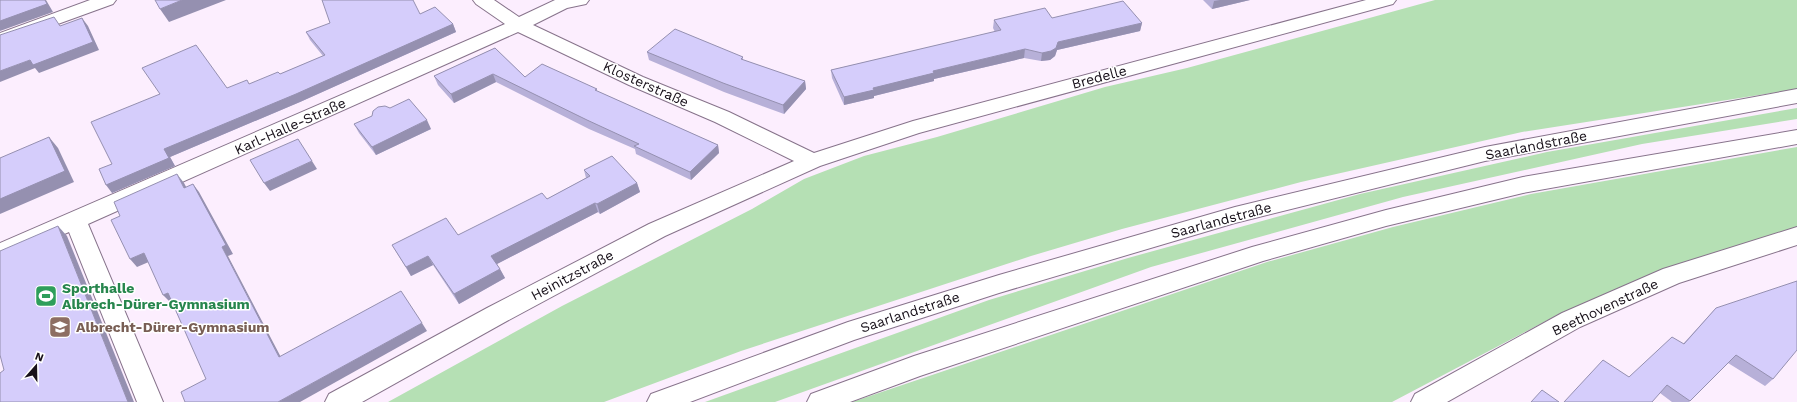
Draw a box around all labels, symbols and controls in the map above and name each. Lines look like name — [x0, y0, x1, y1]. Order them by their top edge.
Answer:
street label: Klosterstraße — [601, 58, 691, 110]
street label: Bredelle — [1070, 62, 1128, 92]
street label: Karl-Halle-Straße — [232, 94, 348, 158]
street label: Saarlandstraße — [1484, 127, 1588, 163]
street label: Saarlandstraße — [1169, 199, 1273, 241]
street label: Heinitzstraße — [528, 247, 616, 303]
street label: Beethovenstraße — [1549, 275, 1661, 339]
place label: Sporthalle Albrech-Dürer-Gymnasium — [62, 280, 250, 312]
sports icon: Sporthalle Albrech-Dürer-Gymnasium — [33, 283, 59, 309]
street label: Saarlandstraße — [858, 288, 962, 336]
school or university icon: Albrecht-Dürer-Gymnasium — [47, 314, 73, 340]
place label: Albrecht-Dürer-Gymnasium — [76, 319, 270, 335]
north arrow — [16, 346, 56, 386]
text: N — [33, 350, 45, 365]

